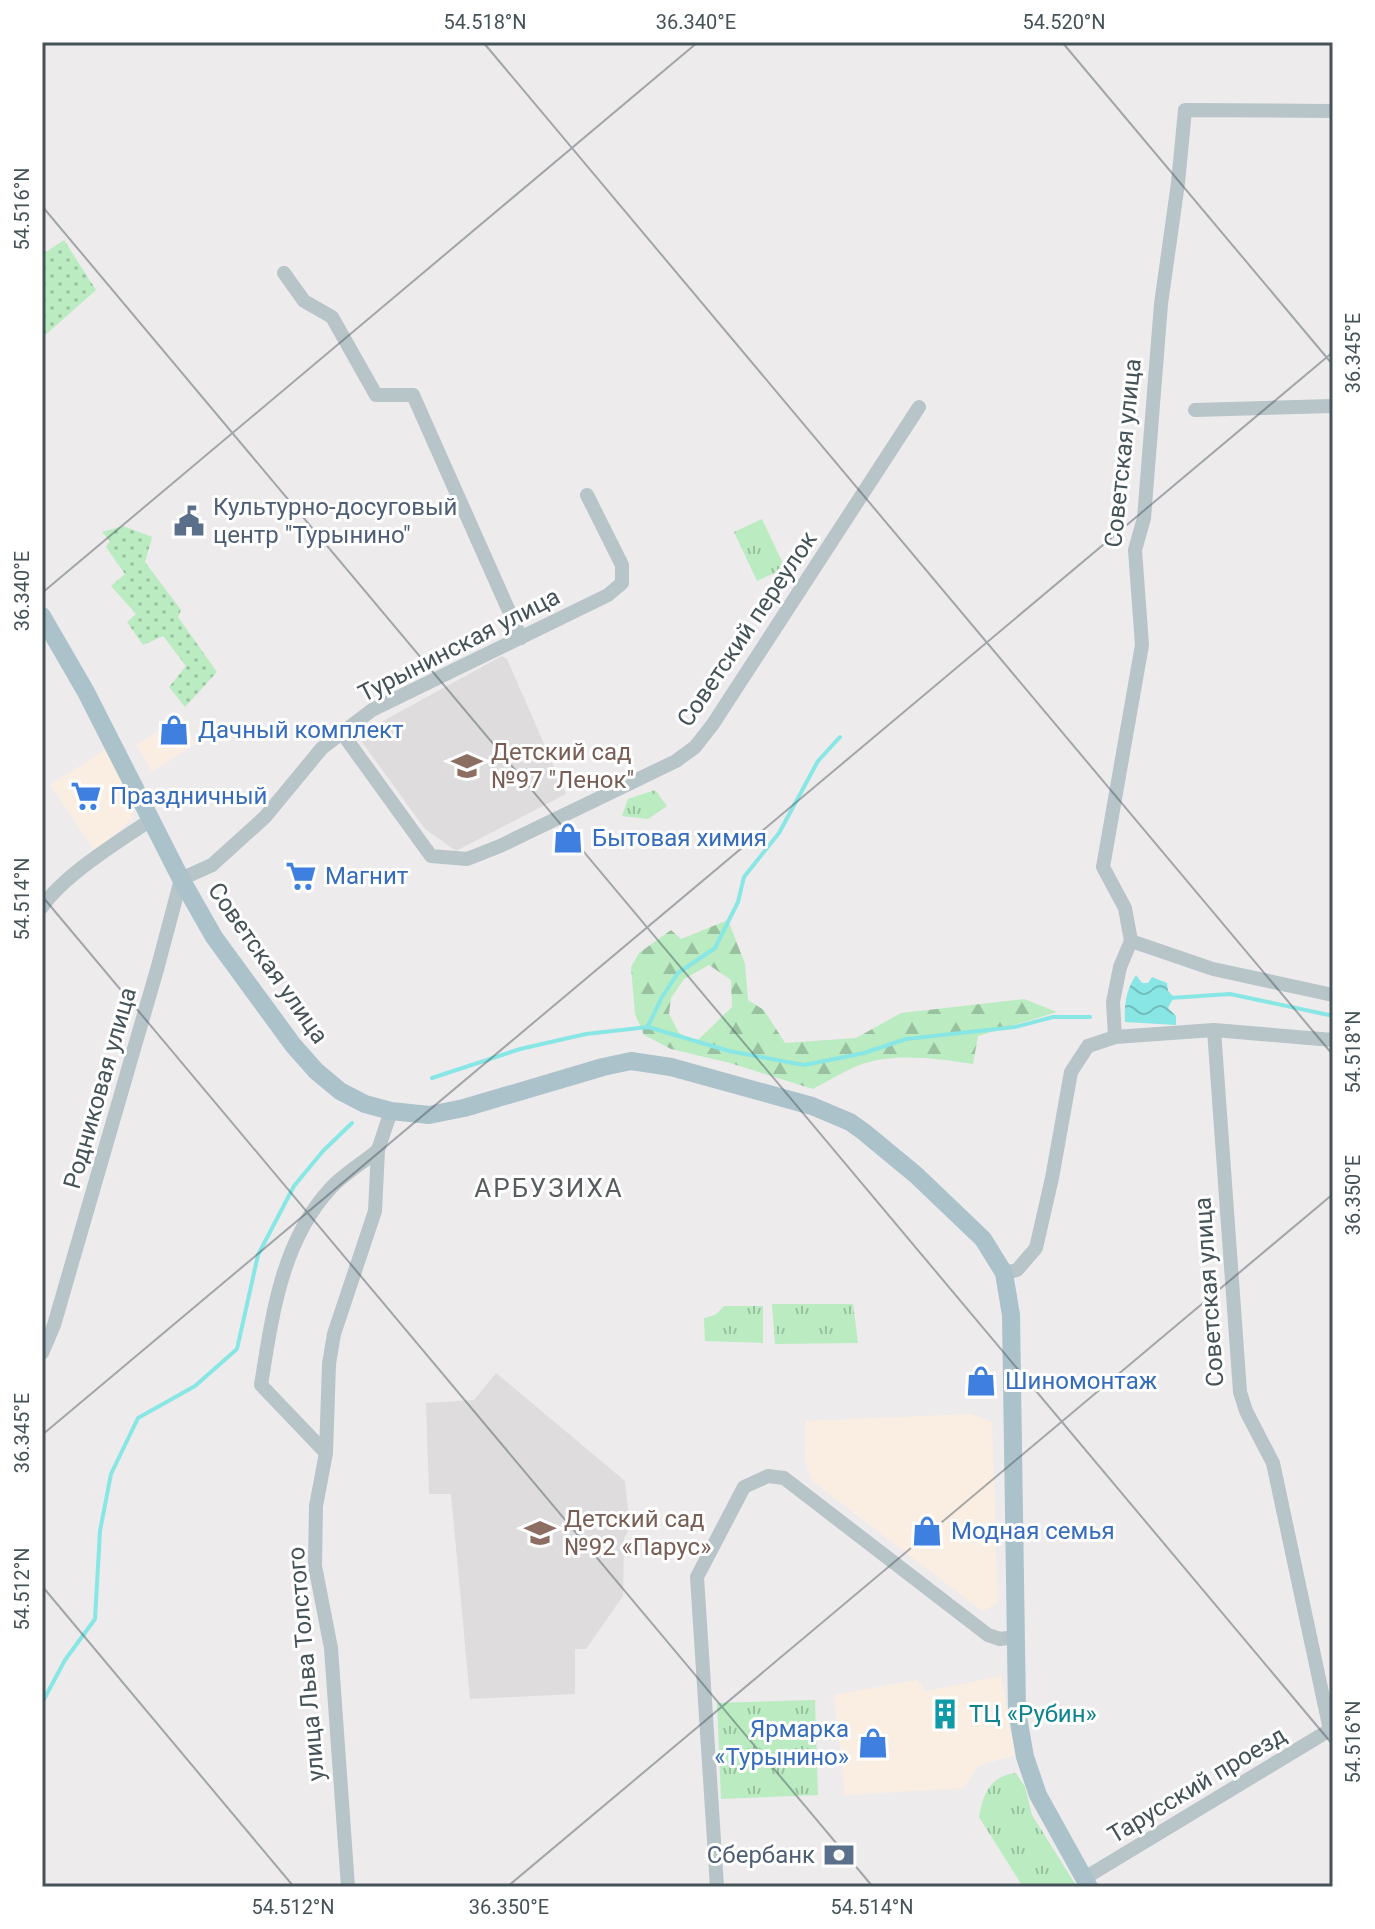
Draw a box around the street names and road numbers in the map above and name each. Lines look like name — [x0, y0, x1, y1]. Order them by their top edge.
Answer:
street label: Советская улица — [1099, 357, 1147, 549]
street label: Советский переулок — [671, 526, 823, 732]
street label: Турынинская улица — [354, 582, 564, 708]
street label: Советская улица — [202, 877, 334, 1049]
street label: Родниковая улица — [58, 984, 142, 1192]
street label: Советская улица — [1188, 1196, 1230, 1388]
street label: улица Льва Толстого — [282, 1545, 330, 1783]
street label: Тарусский проезд — [1103, 1721, 1291, 1849]

